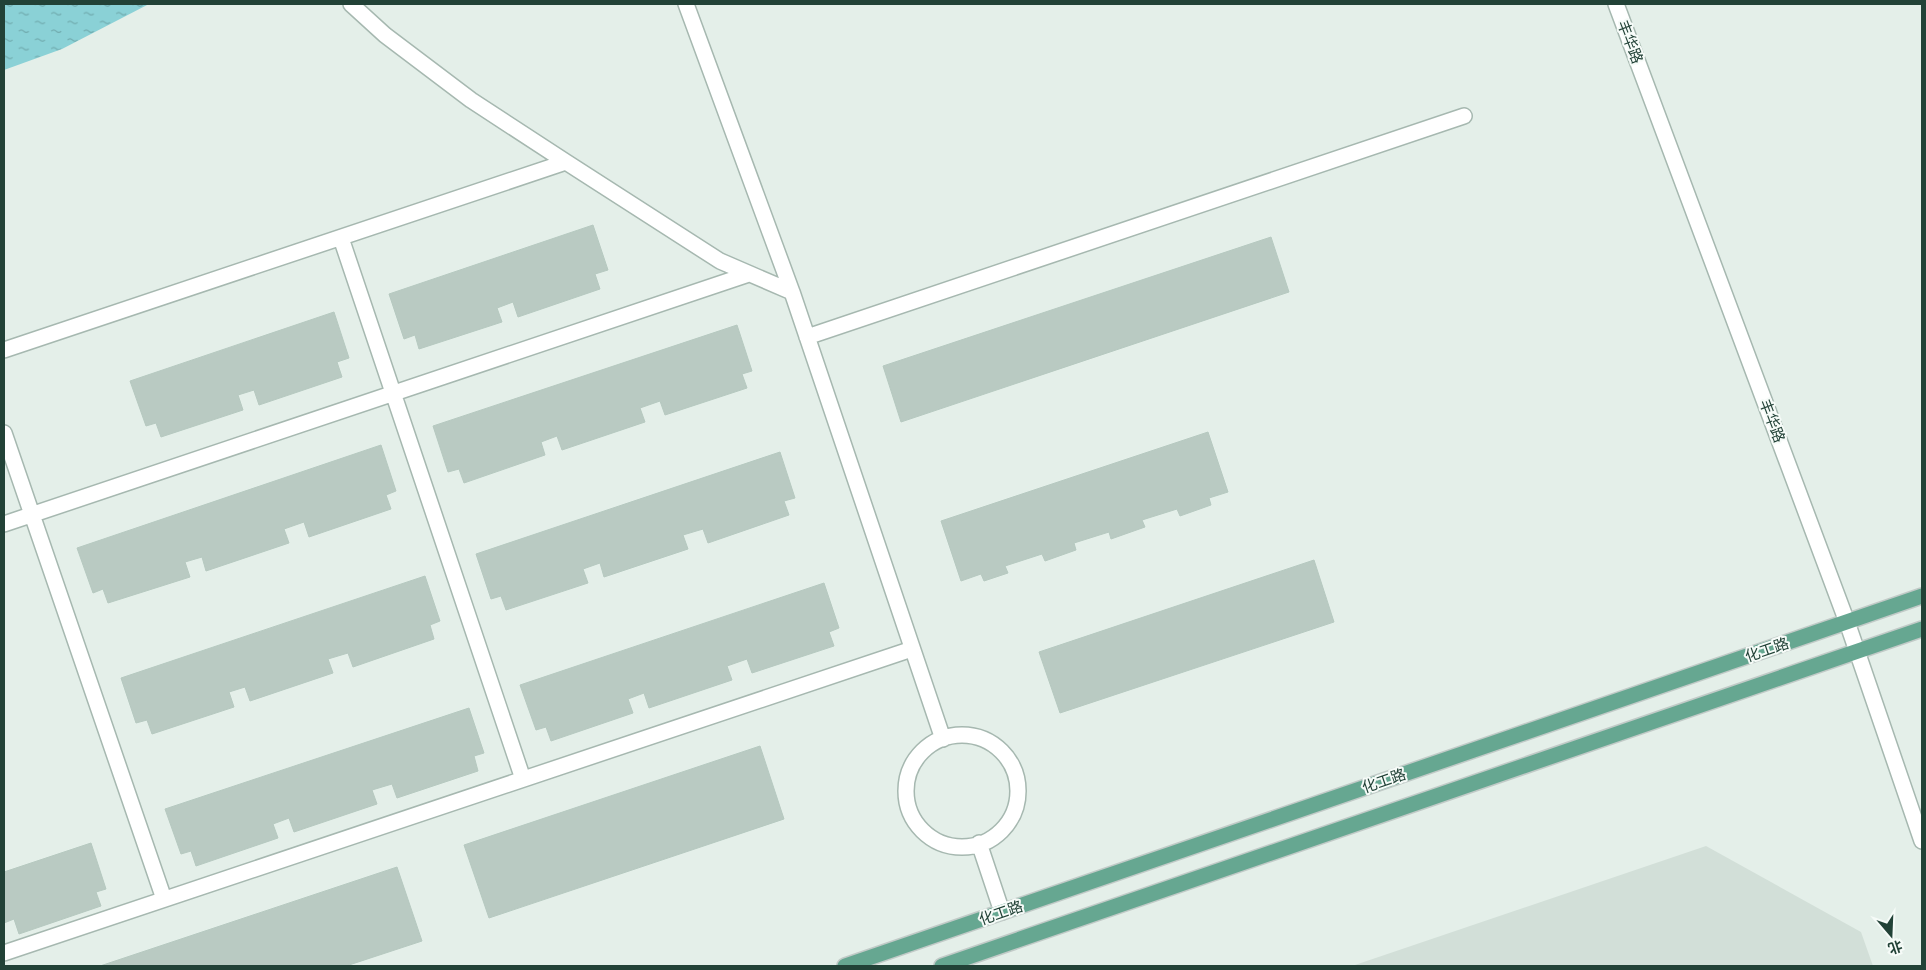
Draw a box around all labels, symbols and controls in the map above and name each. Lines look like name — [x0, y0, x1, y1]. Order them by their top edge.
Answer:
street label: 丰华路 — [1614, 18, 1646, 66]
street label: 丰华路 — [1756, 397, 1788, 445]
street label: 化工路 — [1743, 634, 1791, 666]
street label: 化工路 — [1360, 765, 1408, 797]
street label: 化工路 — [977, 897, 1025, 929]
north arrow — [1866, 910, 1916, 960]
text: 北 — [1886, 937, 1905, 958]

